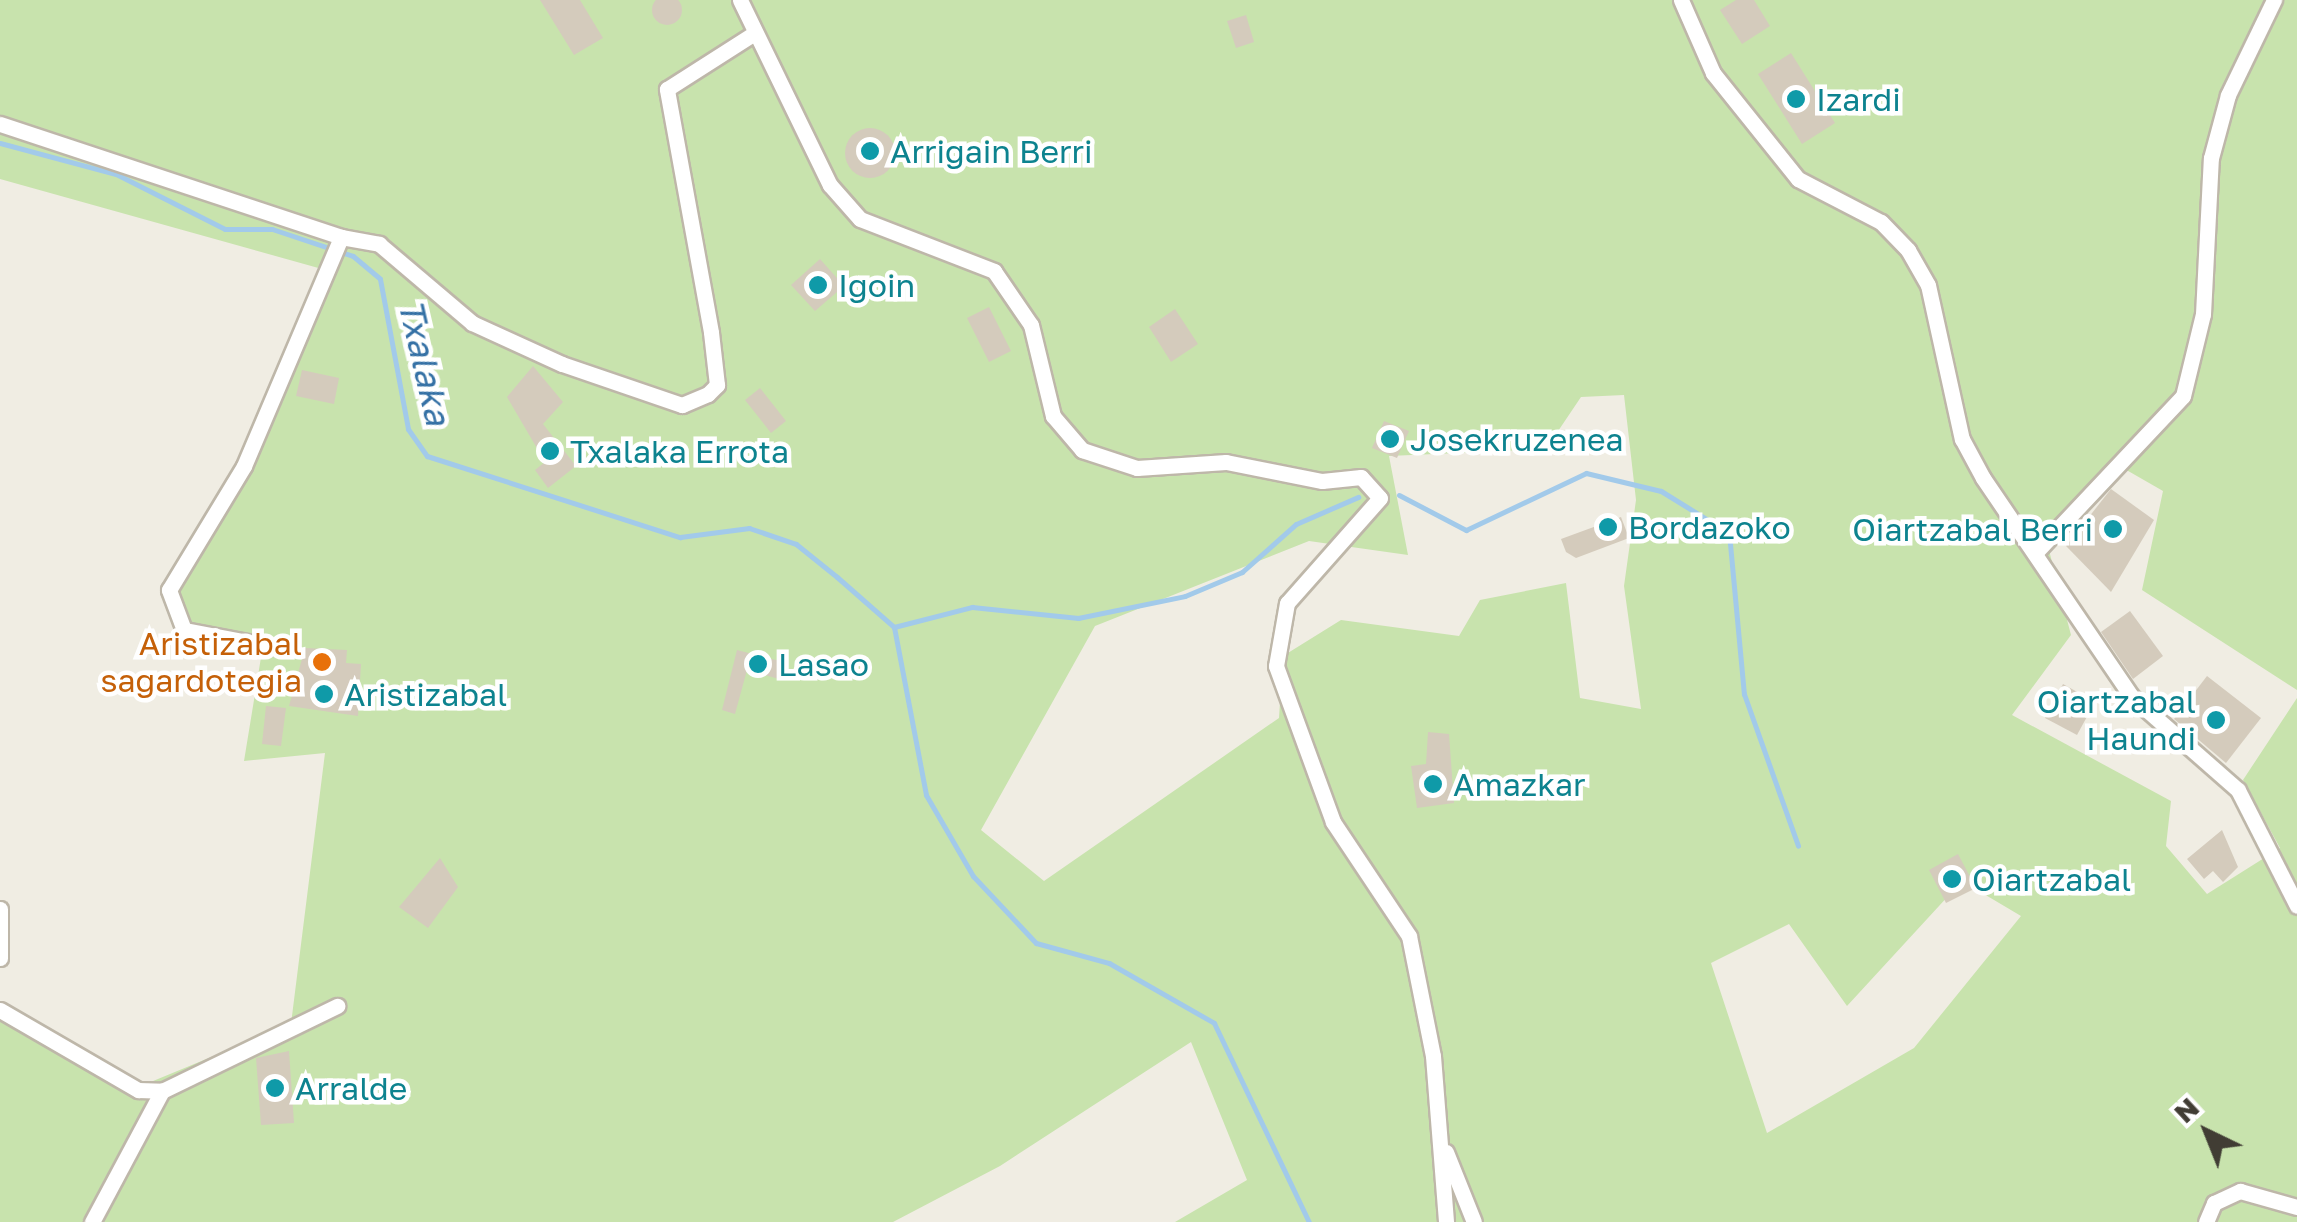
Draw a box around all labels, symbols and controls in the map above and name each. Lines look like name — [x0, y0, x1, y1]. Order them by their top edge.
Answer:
place label: Izardi — [1816, 80, 1901, 118]
marker: Izardi — [1785, 88, 1807, 110]
place label: Arrigain Berri — [890, 132, 1093, 170]
marker: Arrigain Berri — [859, 140, 881, 162]
place label: Igoin — [838, 266, 915, 304]
marker: Igoin — [807, 274, 829, 296]
water label: Txalaka — [390, 295, 460, 429]
place label: Josekruzenea — [1410, 420, 1624, 458]
marker: Josekruzenea — [1379, 428, 1401, 450]
place label: Txalaka Errota — [570, 432, 789, 470]
marker: Txalaka Errota — [539, 440, 561, 462]
place label: Bordazoko — [1628, 508, 1791, 546]
place label: Oiartzabal Berri — [1852, 510, 2093, 548]
marker: Bordazoko — [1597, 516, 1619, 538]
marker: Oiartzabal Berri — [2102, 518, 2124, 540]
place label: Aristizabal sagardotegia — [100, 625, 302, 700]
place label: Lasao — [778, 645, 869, 683]
marker: Aristizabal sagardotegia — [311, 651, 333, 673]
marker: Lasao — [747, 653, 769, 675]
place label: Aristizabal — [344, 675, 507, 713]
marker: Aristizabal — [313, 683, 335, 705]
place label: Oiartzabal Haundi — [2037, 683, 2196, 758]
marker: Oiartzabal Haundi — [2205, 709, 2227, 731]
place label: Amazkar — [1453, 765, 1585, 803]
marker: Amazkar — [1422, 773, 1444, 795]
place label: Oiartzabal — [1972, 860, 2131, 898]
marker: Oiartzabal — [1941, 868, 1963, 890]
place label: Arralde — [295, 1069, 407, 1107]
marker: Arralde — [264, 1077, 286, 1099]
north arrow — [2157, 1082, 2257, 1182]
text: N — [2167, 1090, 2205, 1129]

